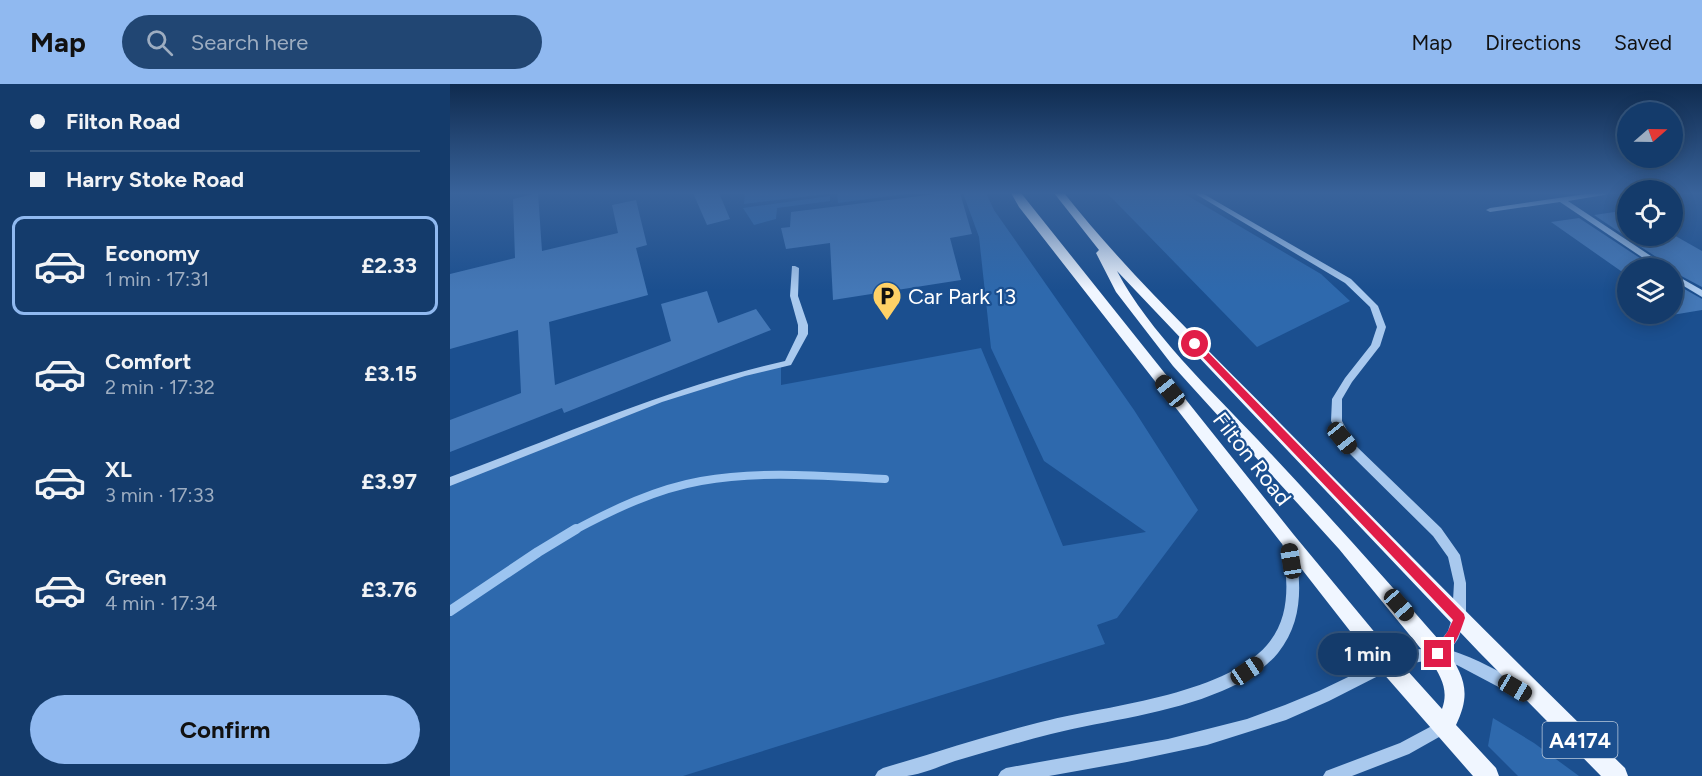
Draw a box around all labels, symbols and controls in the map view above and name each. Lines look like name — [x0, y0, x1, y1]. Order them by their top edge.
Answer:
search box — [122, 15, 542, 69]
text: Map — [30, 25, 86, 59]
icon: search — [143, 26, 176, 59]
text: Search here — [191, 29, 308, 56]
text: Map — [1411, 30, 1452, 55]
text: Directions — [1485, 30, 1581, 55]
text: Saved — [1614, 30, 1672, 55]
north arrow — [1617, 102, 1683, 168]
map controls — [1617, 102, 1683, 324]
text: Filton Road — [66, 108, 180, 135]
text: Harry Stoke Road — [66, 166, 244, 193]
button: locate — [1617, 180, 1683, 246]
icon: car — [33, 239, 87, 293]
text: Economy — [105, 240, 200, 267]
text: £2.33 — [361, 252, 417, 279]
button: layers — [1617, 258, 1683, 324]
text: 1 min · 17:31 — [105, 267, 209, 291]
parking icon: Car Park 13 — [871, 280, 903, 322]
place label: Car Park 13 — [908, 283, 1016, 310]
route start — [1181, 330, 1208, 357]
icon: car — [33, 347, 87, 401]
text: Comfort — [105, 348, 191, 375]
text: £3.15 — [364, 360, 417, 387]
car — [1152, 371, 1188, 411]
text: 2 min · 17:32 — [105, 375, 215, 399]
street label: Filton Road — [1207, 407, 1297, 511]
car — [1324, 418, 1360, 458]
icon: car — [33, 455, 87, 509]
text: XL — [105, 456, 132, 483]
text: £3.97 — [361, 468, 417, 495]
text: 3 min · 17:33 — [105, 483, 214, 507]
car — [1279, 542, 1303, 580]
icon: car — [33, 563, 87, 617]
text: Green — [105, 564, 167, 591]
text: £3.76 — [361, 576, 417, 603]
car — [1380, 586, 1418, 624]
text: 4 min · 17:34 — [105, 591, 218, 615]
callout: 1 min — [1318, 633, 1417, 675]
route end — [1424, 640, 1451, 667]
text: 1 min — [1344, 642, 1391, 666]
car — [1227, 653, 1267, 689]
car — [1495, 671, 1535, 705]
button: Confirm — [30, 695, 420, 764]
road number: A4174 — [1542, 722, 1618, 758]

